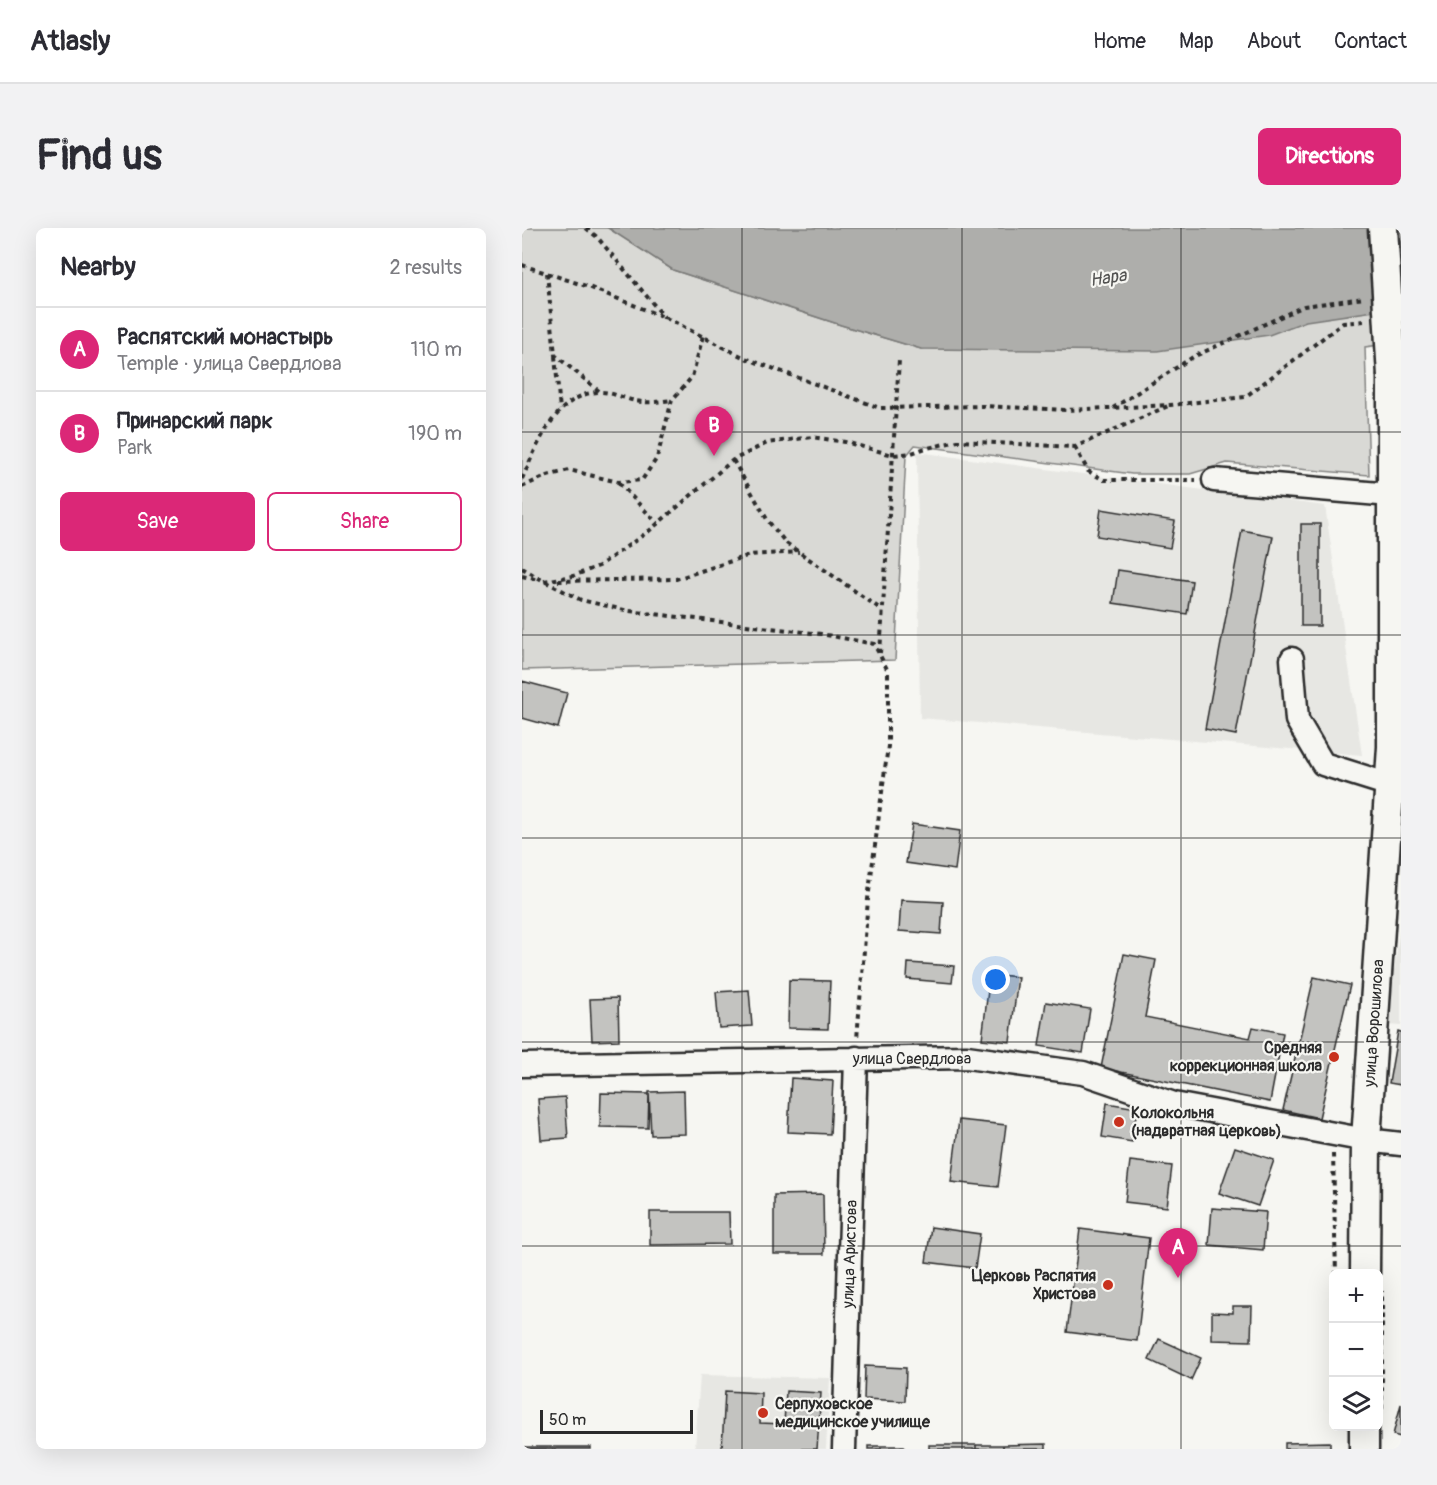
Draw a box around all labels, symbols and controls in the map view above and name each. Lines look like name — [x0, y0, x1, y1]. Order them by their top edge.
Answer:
text: Atlasly — [30, 24, 110, 59]
text: Home — [1093, 28, 1146, 55]
text: Map — [1179, 28, 1214, 55]
text: About — [1247, 28, 1301, 55]
text: Contact — [1334, 28, 1407, 55]
button: Directions — [1258, 128, 1401, 185]
text: Find us — [36, 130, 162, 182]
text: Nearby — [60, 251, 136, 283]
text: 2 results — [390, 255, 462, 280]
water label: Нара — [1088, 264, 1129, 292]
text: Распятский монастырь — [117, 323, 333, 351]
text: A — [73, 337, 86, 362]
text: 110 m — [411, 337, 462, 362]
text: Temple · улица Свердлова — [117, 351, 342, 376]
pin: B — [694, 406, 734, 456]
text: Принарский парк — [117, 407, 273, 435]
text: B — [74, 421, 85, 446]
text: 190 m — [408, 421, 462, 446]
text: Park — [117, 435, 152, 460]
button: Save — [60, 492, 255, 551]
button: Share — [267, 492, 462, 551]
street label: улица Ворошилова — [1359, 959, 1388, 1088]
your location — [981, 965, 1010, 994]
place label: Средняя коррекционная школа — [1170, 1038, 1323, 1076]
street label: улица Свердлова — [852, 1049, 971, 1069]
marker: Средняя коррекционная школа — [1327, 1050, 1341, 1064]
place label: Колокольня (надвратная церковь) — [1131, 1103, 1282, 1141]
marker: Колокольня (надвратная церковь) — [1112, 1115, 1126, 1129]
street label: улица Аристова — [838, 1200, 862, 1309]
pin: A — [1158, 1228, 1198, 1278]
place label: Церковь Распятия Христова — [972, 1266, 1097, 1304]
map controls — [1329, 1269, 1383, 1431]
button: + — [1329, 1269, 1383, 1323]
marker: Церковь Распятия Христова — [1101, 1278, 1115, 1292]
button: − — [1329, 1323, 1383, 1377]
button: layers — [1329, 1377, 1383, 1431]
place label: Серпуховское медицинское училище — [775, 1394, 931, 1432]
marker: Серпуховское медицинское училище — [756, 1406, 770, 1420]
scale bar — [540, 1407, 693, 1434]
text: 50 m — [549, 1410, 586, 1430]

